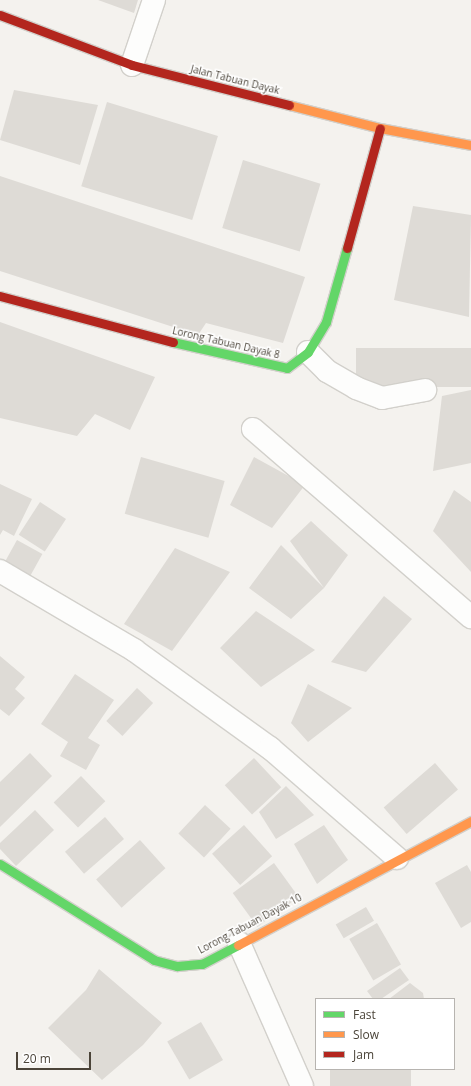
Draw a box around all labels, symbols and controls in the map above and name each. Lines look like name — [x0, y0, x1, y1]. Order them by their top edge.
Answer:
street label: Jalan Tabuan Dayak — [189, 63, 281, 97]
street label: Lorong Tabuan Dayak 8 — [171, 325, 281, 361]
street label: Lorong Tabuan Dayak 10 — [196, 892, 304, 956]
legend — [315, 998, 455, 1070]
text: Fast — [353, 1006, 376, 1023]
text: Slow — [353, 1026, 379, 1043]
scale bar — [18, 1044, 93, 1070]
text: Jam — [353, 1046, 374, 1063]
text: 20 m — [23, 1050, 51, 1067]

